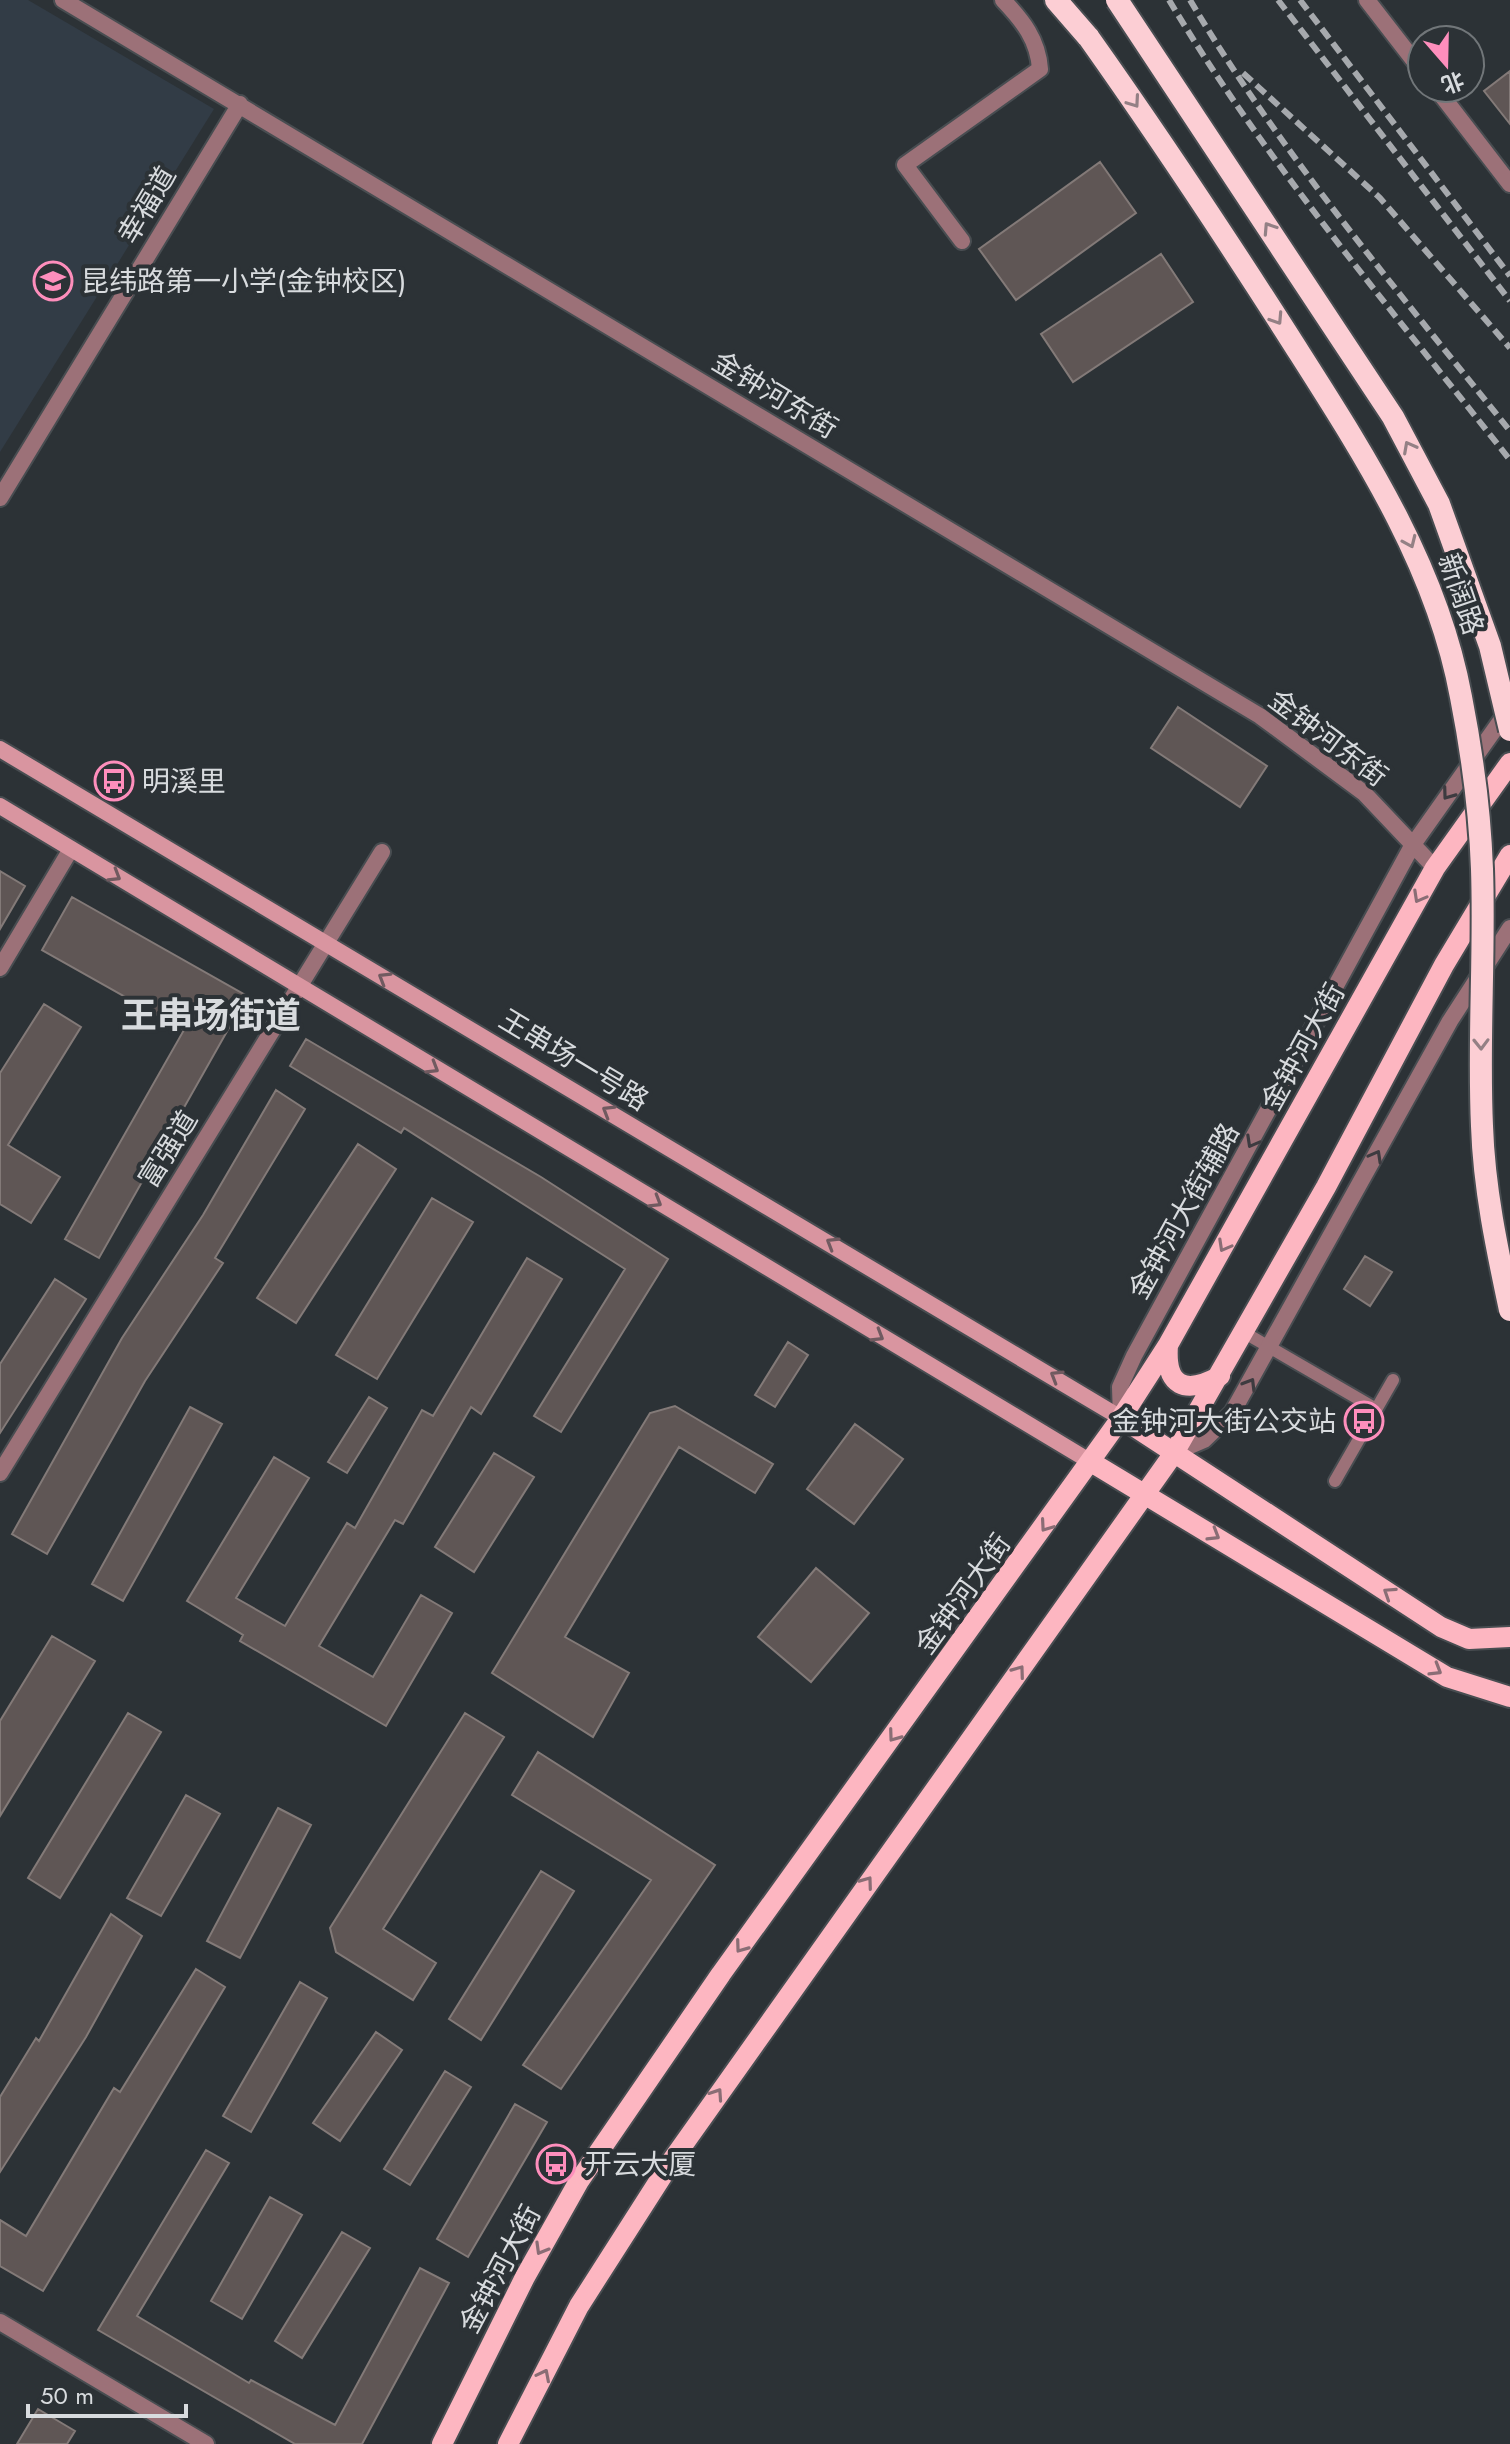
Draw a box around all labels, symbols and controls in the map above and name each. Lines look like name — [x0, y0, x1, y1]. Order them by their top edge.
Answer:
north arrow — [1406, 24, 1486, 104]
text: 北 — [1437, 64, 1469, 102]
one-way arrow — [1124, 93, 1139, 107]
street label: 幸福道 — [108, 158, 186, 252]
one-way arrow — [1264, 222, 1279, 236]
school or university icon: 昆纬路第一小学(金钟校区) — [32, 260, 74, 302]
place label: 昆纬路第一小学(金钟校区) — [81, 261, 406, 302]
one-way arrow — [1268, 310, 1283, 325]
street label: 金钟河东街 — [704, 341, 846, 449]
one-way arrow — [1403, 441, 1418, 455]
one-way arrow — [1400, 534, 1416, 548]
street label: 新阔路 — [1428, 548, 1494, 640]
street label: 金钟河东街 — [1260, 679, 1396, 797]
bus stop icon: 明溪里 — [93, 760, 135, 802]
place label: 明溪里 — [142, 761, 226, 802]
one-way arrow — [1443, 785, 1458, 800]
one-way arrow — [106, 866, 121, 881]
one-way arrow — [1413, 888, 1429, 903]
one-way arrow — [378, 972, 393, 988]
street label: 金钟河大街 — [1251, 976, 1355, 1118]
district label: 王串场街道 — [121, 989, 301, 1041]
street label: 王串场一号路 — [491, 999, 657, 1121]
one-way arrow — [1472, 1038, 1489, 1051]
one-way arrow — [424, 1058, 439, 1073]
street label: 富强道 — [128, 1103, 208, 1195]
one-way arrow — [602, 1105, 617, 1121]
street label: 金钟河大街辅路 — [1119, 1115, 1249, 1307]
one-way arrow — [1246, 1134, 1261, 1148]
one-way arrow — [1366, 1150, 1381, 1165]
one-way arrow — [647, 1192, 662, 1208]
one-way arrow — [826, 1237, 841, 1253]
one-way arrow — [1218, 1237, 1234, 1252]
one-way arrow — [869, 1327, 884, 1342]
one-way arrow — [1050, 1371, 1064, 1386]
one-way arrow — [1240, 1378, 1256, 1393]
bus stop icon: 金钟河大街公交站 — [1343, 1400, 1385, 1442]
place label: 金钟河大街公交站 — [1112, 1401, 1336, 1442]
one-way arrow — [1042, 1517, 1056, 1531]
street label: 金钟河大街 — [905, 1525, 1021, 1663]
one-way arrow — [1205, 1525, 1220, 1541]
one-way arrow — [1383, 1587, 1398, 1602]
one-way arrow — [1427, 1660, 1442, 1676]
one-way arrow — [1010, 1666, 1024, 1680]
one-way arrow — [889, 1728, 904, 1742]
one-way arrow — [857, 1876, 872, 1891]
one-way arrow — [737, 1938, 751, 1952]
one-way arrow — [707, 2088, 722, 2103]
bus stop icon: 开云大厦 — [535, 2143, 577, 2185]
place label: 开云大厦 — [584, 2144, 696, 2185]
street label: 金钟河大街 — [449, 2198, 551, 2340]
one-way arrow — [535, 2240, 551, 2255]
scale bar — [28, 2368, 186, 2418]
one-way arrow — [534, 2368, 549, 2383]
text: 50 m — [40, 2378, 94, 2413]

